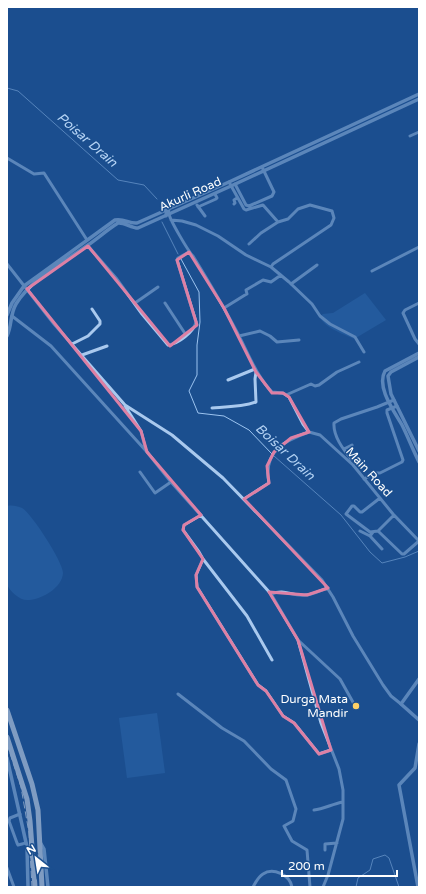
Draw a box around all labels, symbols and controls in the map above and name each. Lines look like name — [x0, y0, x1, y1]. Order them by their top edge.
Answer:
water label: Poisar Drain — [54, 109, 121, 171]
street label: Akurli Road — [157, 174, 223, 214]
water label: Boisar Drain — [252, 421, 319, 484]
street label: Main Road — [343, 444, 395, 500]
place label: Durga Mata Mandir — [280, 692, 348, 720]
marker: Durga Mata Mandir — [351, 701, 361, 711]
north arrow — [16, 838, 56, 878]
text: N — [24, 842, 38, 858]
scale bar — [282, 852, 397, 878]
text: 200 m — [288, 859, 325, 873]

